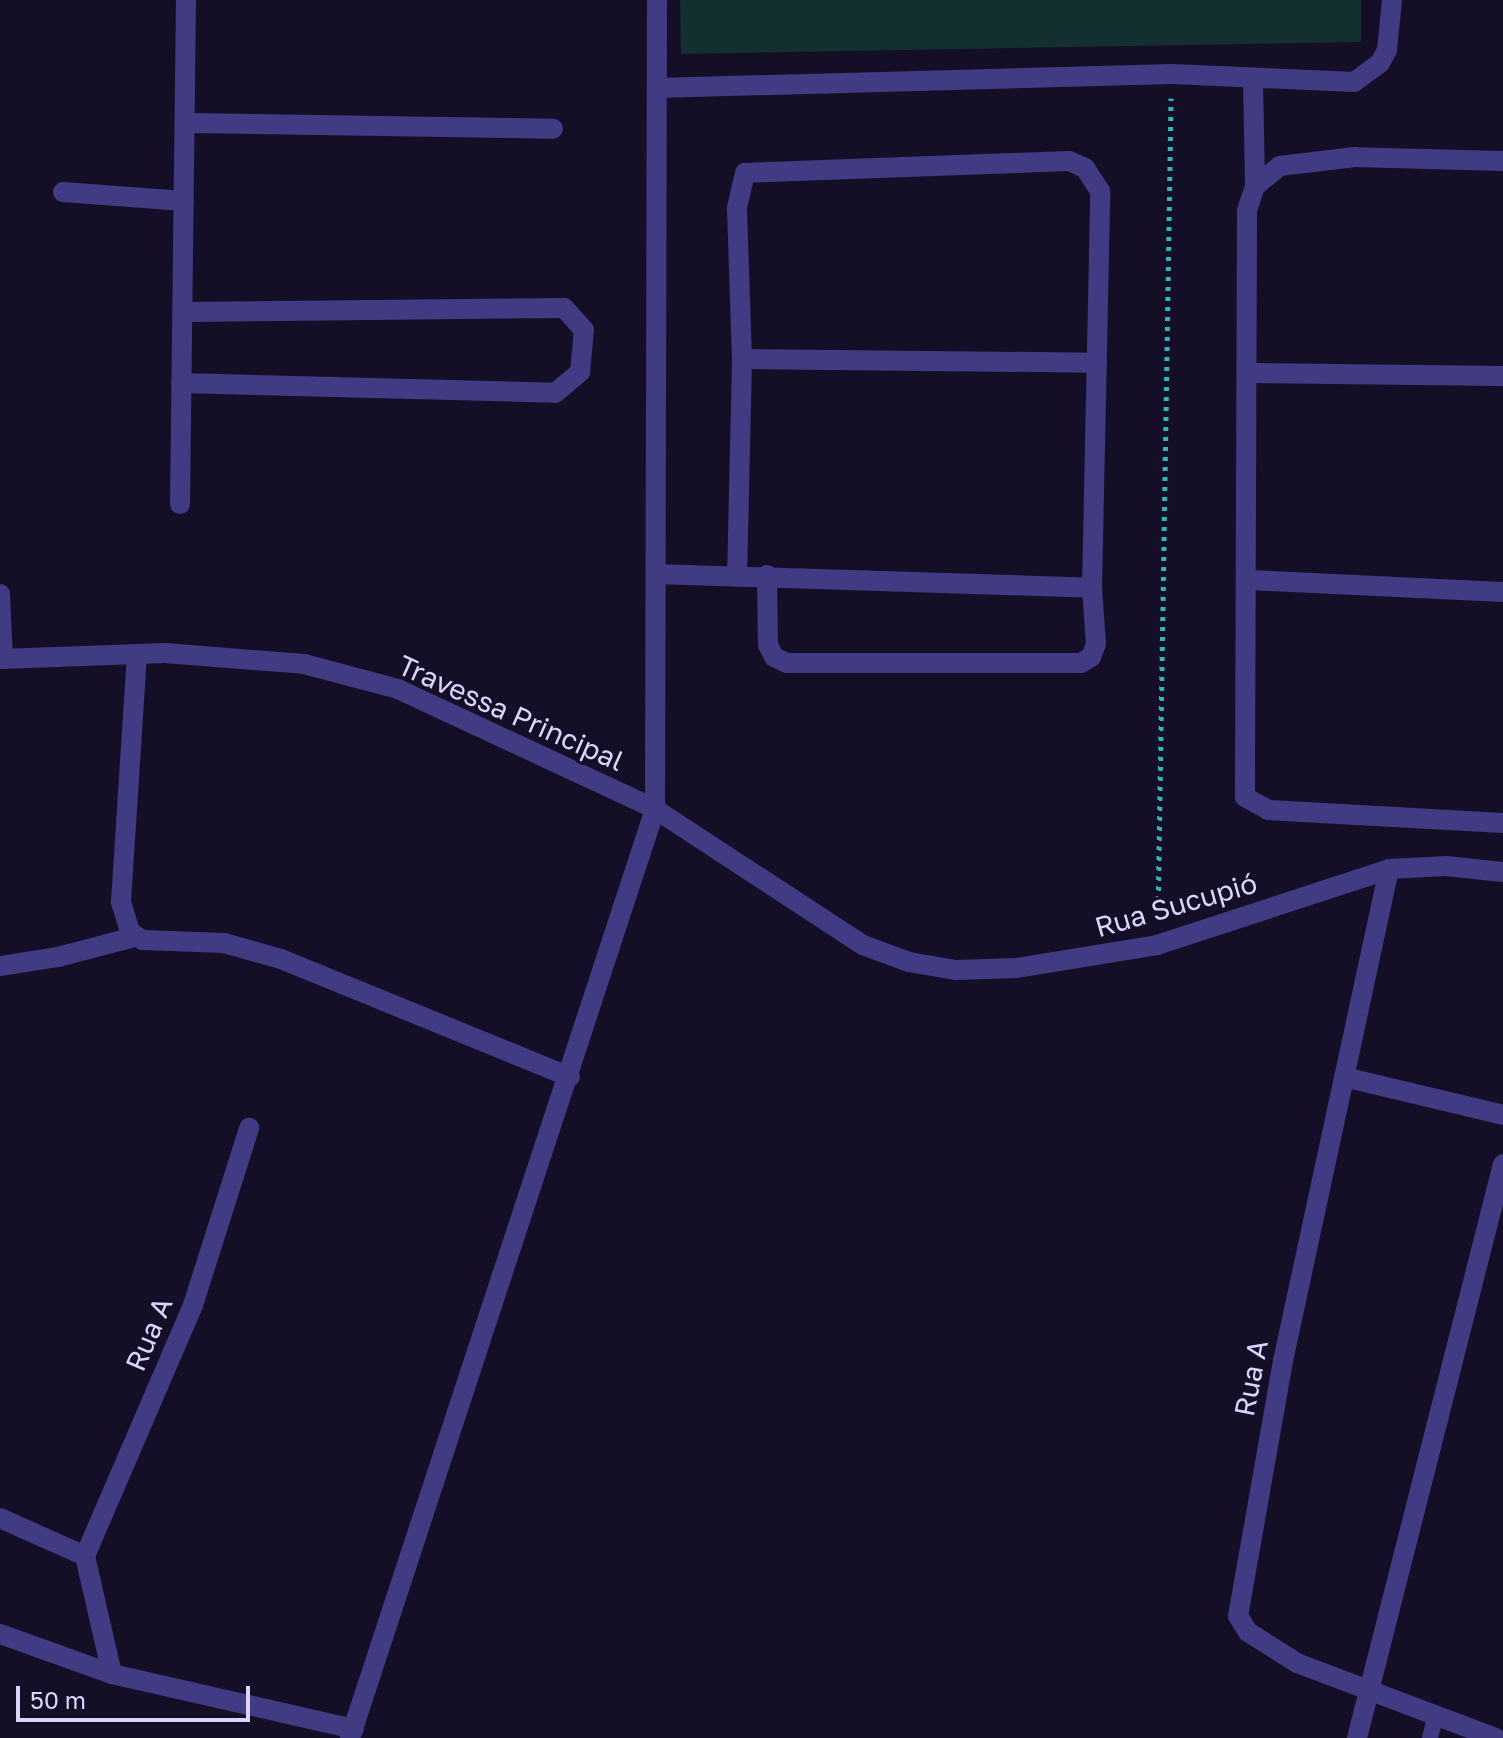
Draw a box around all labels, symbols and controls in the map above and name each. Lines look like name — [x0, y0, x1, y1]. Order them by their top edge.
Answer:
street label: Travessa Principal — [393, 648, 629, 778]
street label: Rua Sucupió — [1091, 866, 1261, 944]
street label: Rua A — [118, 1292, 180, 1376]
street label: Rua A — [1227, 1337, 1275, 1419]
scale bar — [20, 1670, 254, 1720]
text: 50 m — [30, 1685, 86, 1714]

